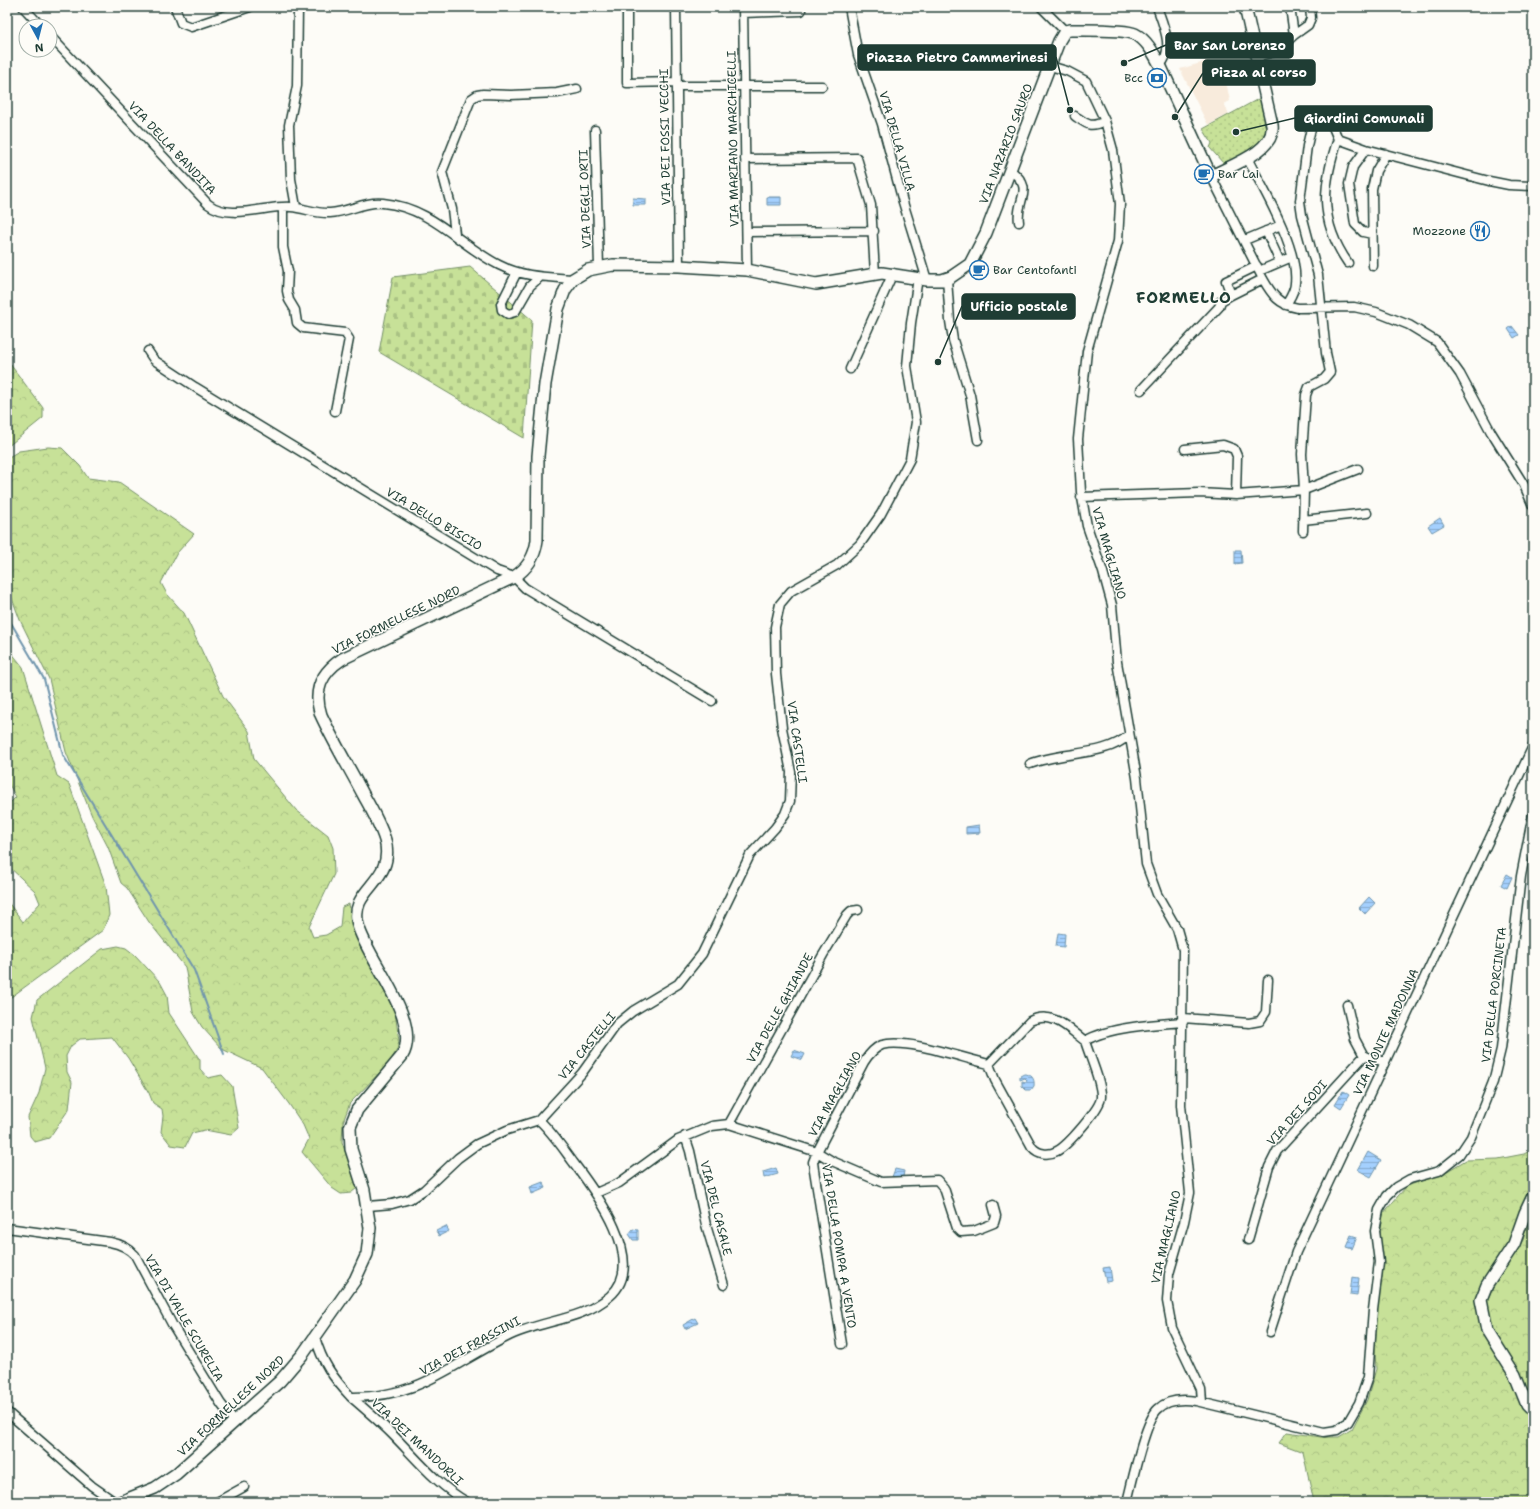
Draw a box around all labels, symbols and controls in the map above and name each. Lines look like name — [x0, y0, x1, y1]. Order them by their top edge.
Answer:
north arrow — [18, 18, 58, 58]
callout: Bar San Lorenzo — [1166, 33, 1293, 58]
text: Bar San Lorenzo — [1174, 37, 1286, 54]
text: N — [34, 39, 44, 55]
callout: Piazza Pietro Cammerinesi — [858, 45, 1056, 70]
text: Piazza Pietro Cammerinesi — [866, 49, 1048, 66]
street label: VIA MARIANO MARCHICELLI — [723, 50, 743, 227]
callout: Pizza al corso — [1203, 60, 1315, 85]
text: Pizza al corso — [1211, 64, 1307, 81]
bank icon: Bcc — [1146, 67, 1168, 89]
street label: VIA DEI FOSSI VECCHI — [656, 68, 674, 205]
place label: Bcc — [1124, 70, 1143, 86]
street label: VIA NAZARIO SAURO — [976, 81, 1036, 207]
street label: VIA DELLA VILLA — [875, 89, 919, 193]
street label: VIA DELLA BANDITA — [125, 98, 220, 198]
callout: Giardini Comunali — [1295, 106, 1432, 131]
text: Giardini Comunali — [1303, 110, 1425, 127]
street label: VIA DEGLI ORTI — [575, 149, 595, 249]
cafe icon: Bar Lai — [1193, 163, 1215, 185]
place label: Bar Lai — [1218, 166, 1259, 182]
restaurant icon: Mozzone — [1469, 220, 1491, 242]
place label: Mozzone — [1413, 223, 1466, 239]
cafe icon: Bar Centofanti — [968, 259, 990, 281]
place label: Bar Centofanti — [993, 262, 1077, 278]
district label: FORMELLO — [1136, 287, 1232, 308]
callout: Ufficio postale — [962, 294, 1075, 319]
text: Ufficio postale — [970, 298, 1068, 315]
street label: VIA DELLO BISCIO — [383, 484, 485, 554]
street label: VIA MAGLIANO — [1088, 505, 1130, 601]
street label: VIA FORMELLESE NORD — [329, 582, 463, 658]
street label: VIA CASTELLI — [783, 700, 811, 785]
street label: VIA DELLA PORCINETA — [1478, 926, 1510, 1064]
street label: VIA DELLE GHIANDE — [743, 950, 817, 1066]
street label: VIA MONTE MADONNA — [1350, 966, 1423, 1098]
street label: VIA CASTELLI — [555, 1008, 620, 1083]
street label: VIA MAGLIANO — [805, 1048, 865, 1140]
street label: VIA DEI SODI — [1263, 1077, 1331, 1149]
street label: VIA DEL CASALE — [696, 1159, 736, 1257]
street label: VIA DELLA POMPA A VENTO — [818, 1163, 860, 1329]
street label: VIA MAGLIANO — [1147, 1189, 1185, 1285]
street label: VIA DI VALLE SCURELIA — [141, 1252, 227, 1385]
street label: VIA DEI FRASSINI — [417, 1313, 523, 1379]
street label: VIA FORMELLESE NORD — [174, 1352, 288, 1460]
street label: VIA DEI MANDORLI — [367, 1395, 467, 1489]

